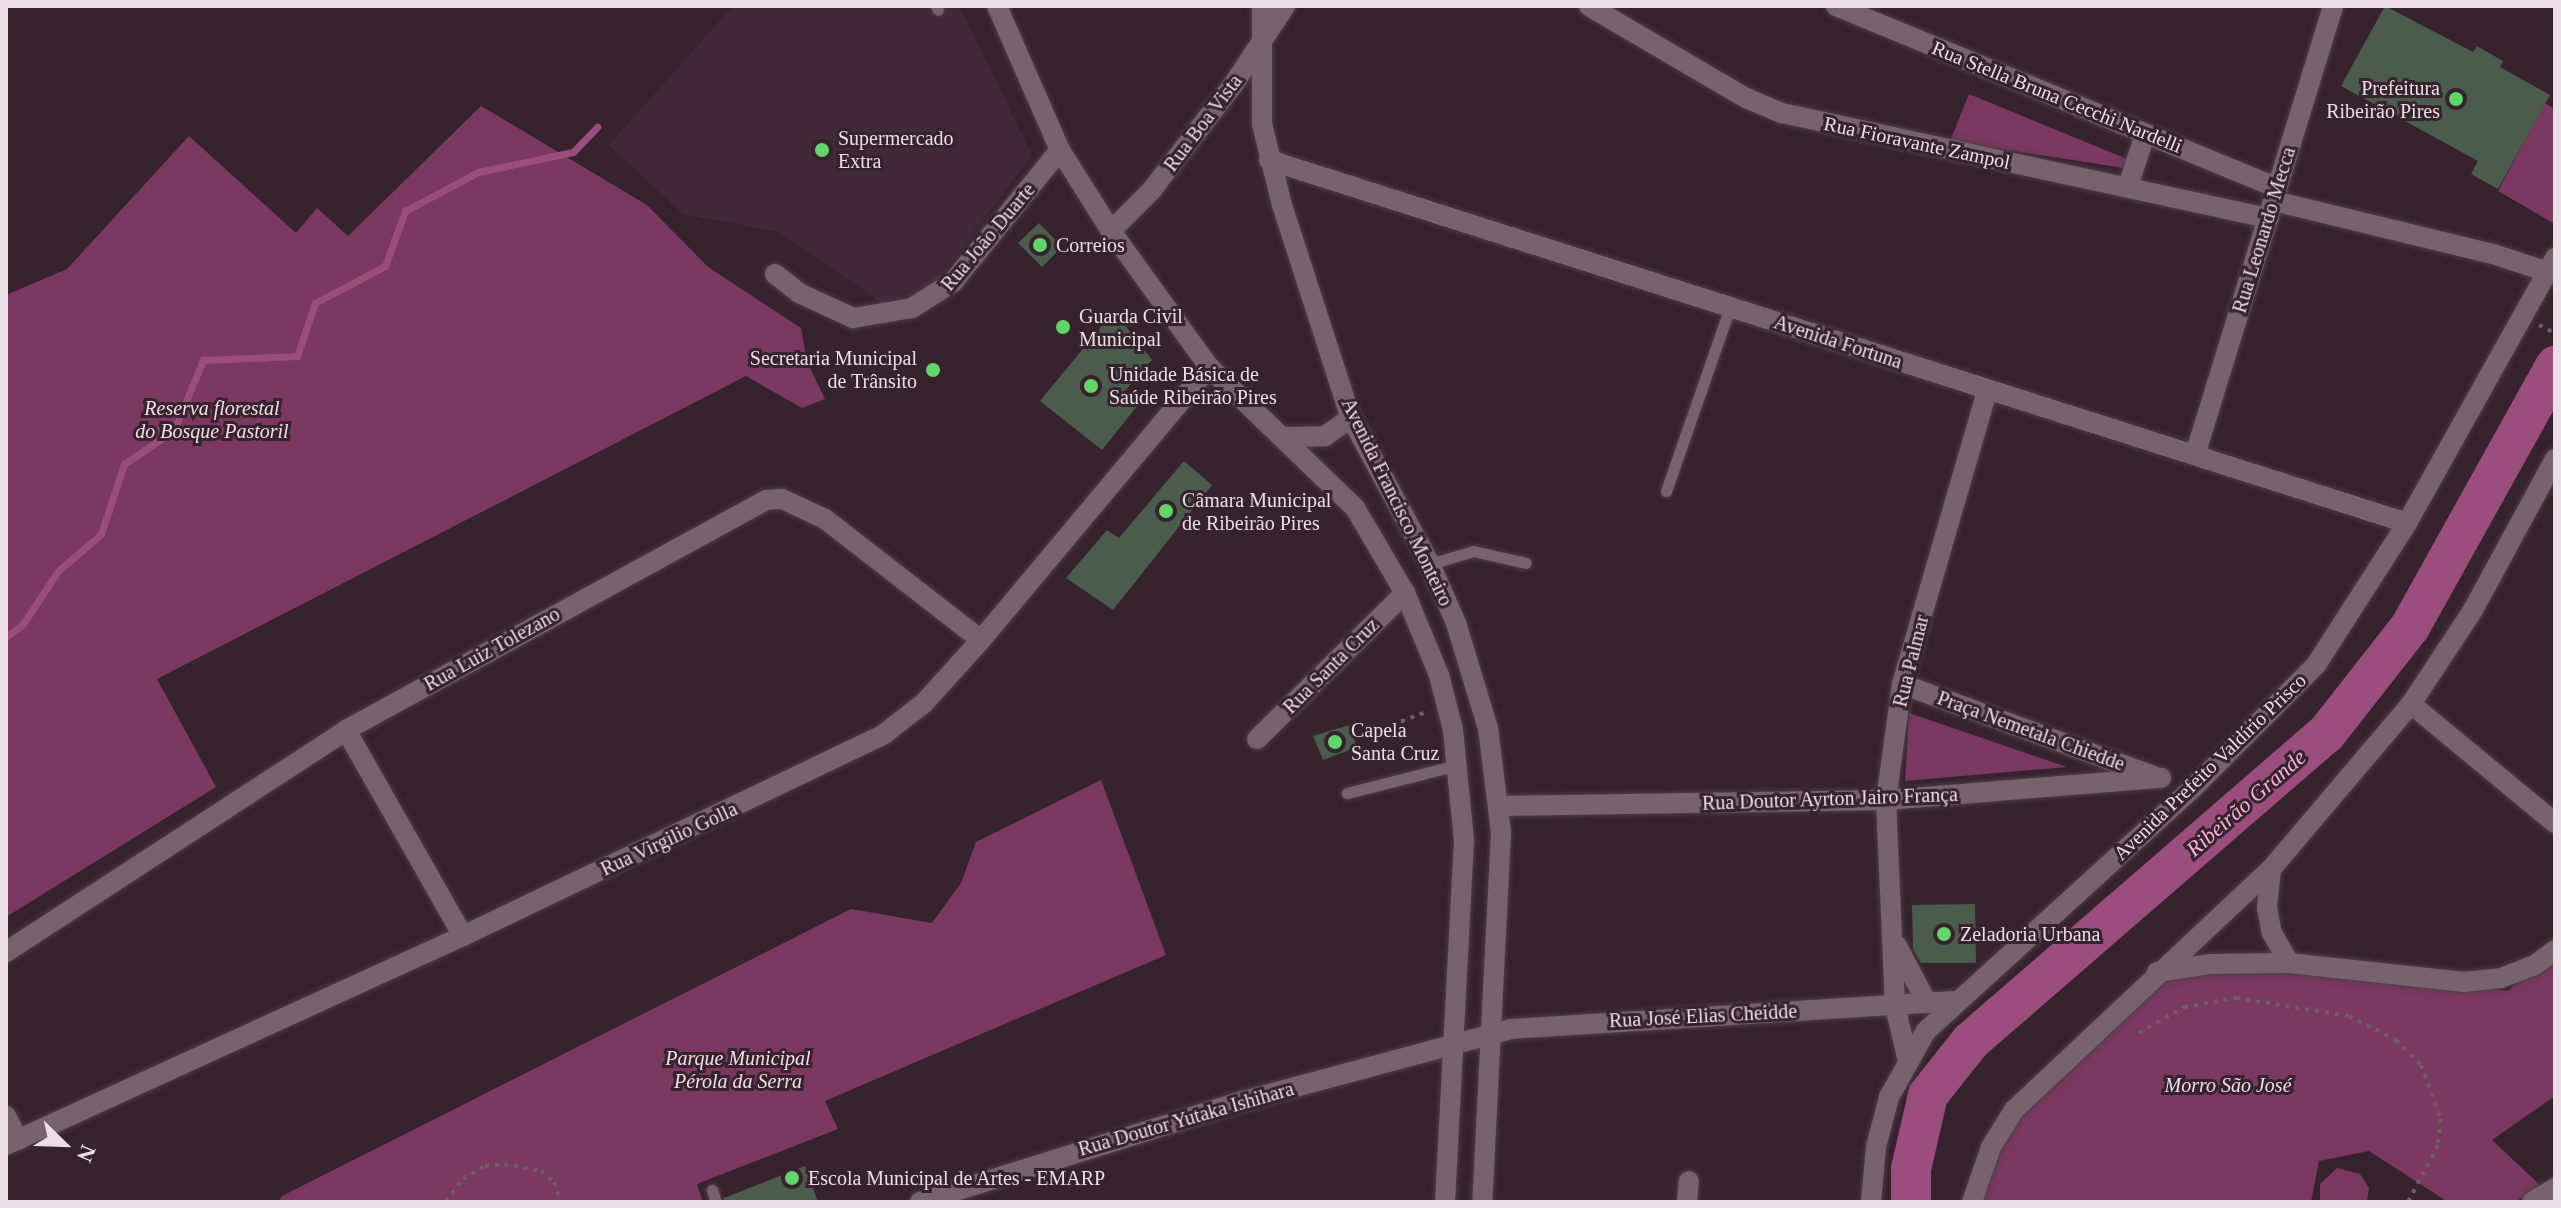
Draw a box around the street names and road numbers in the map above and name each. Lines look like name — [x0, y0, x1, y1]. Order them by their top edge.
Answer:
street label: Rua Stella Bruna Cecchi Nardelli — [1928, 36, 2186, 158]
street label: Rua Boa Vista — [1159, 70, 1247, 176]
street label: Rua Fioravante Zampol — [1822, 112, 2012, 174]
street label: Rua Leonardo Mecca — [2227, 144, 2301, 316]
street label: Rua João Duarte — [936, 178, 1040, 296]
street label: Avenida Fortuna — [1771, 310, 1905, 374]
street label: Avenida Francisco Monteiro — [1336, 394, 1458, 610]
street label: Rua Luiz Tolezano — [420, 602, 564, 696]
street label: Rua Santa Cruz — [1278, 613, 1384, 719]
street label: Rua Palmar — [1888, 613, 1934, 709]
street label: Avenida Prefeito Valdírio Prisco — [2109, 668, 2311, 866]
street label: Praça Nemetala Chiedde — [1934, 686, 2128, 776]
street label: Rua Doutor Ayrton Jairo França — [1701, 783, 1959, 815]
street label: Rua Virgilio Golla — [597, 797, 741, 881]
street label: Rua José Elias Cheidde — [1608, 999, 1798, 1033]
street label: Rua Doutor Yutaka Ishihara — [1075, 1077, 1297, 1161]

